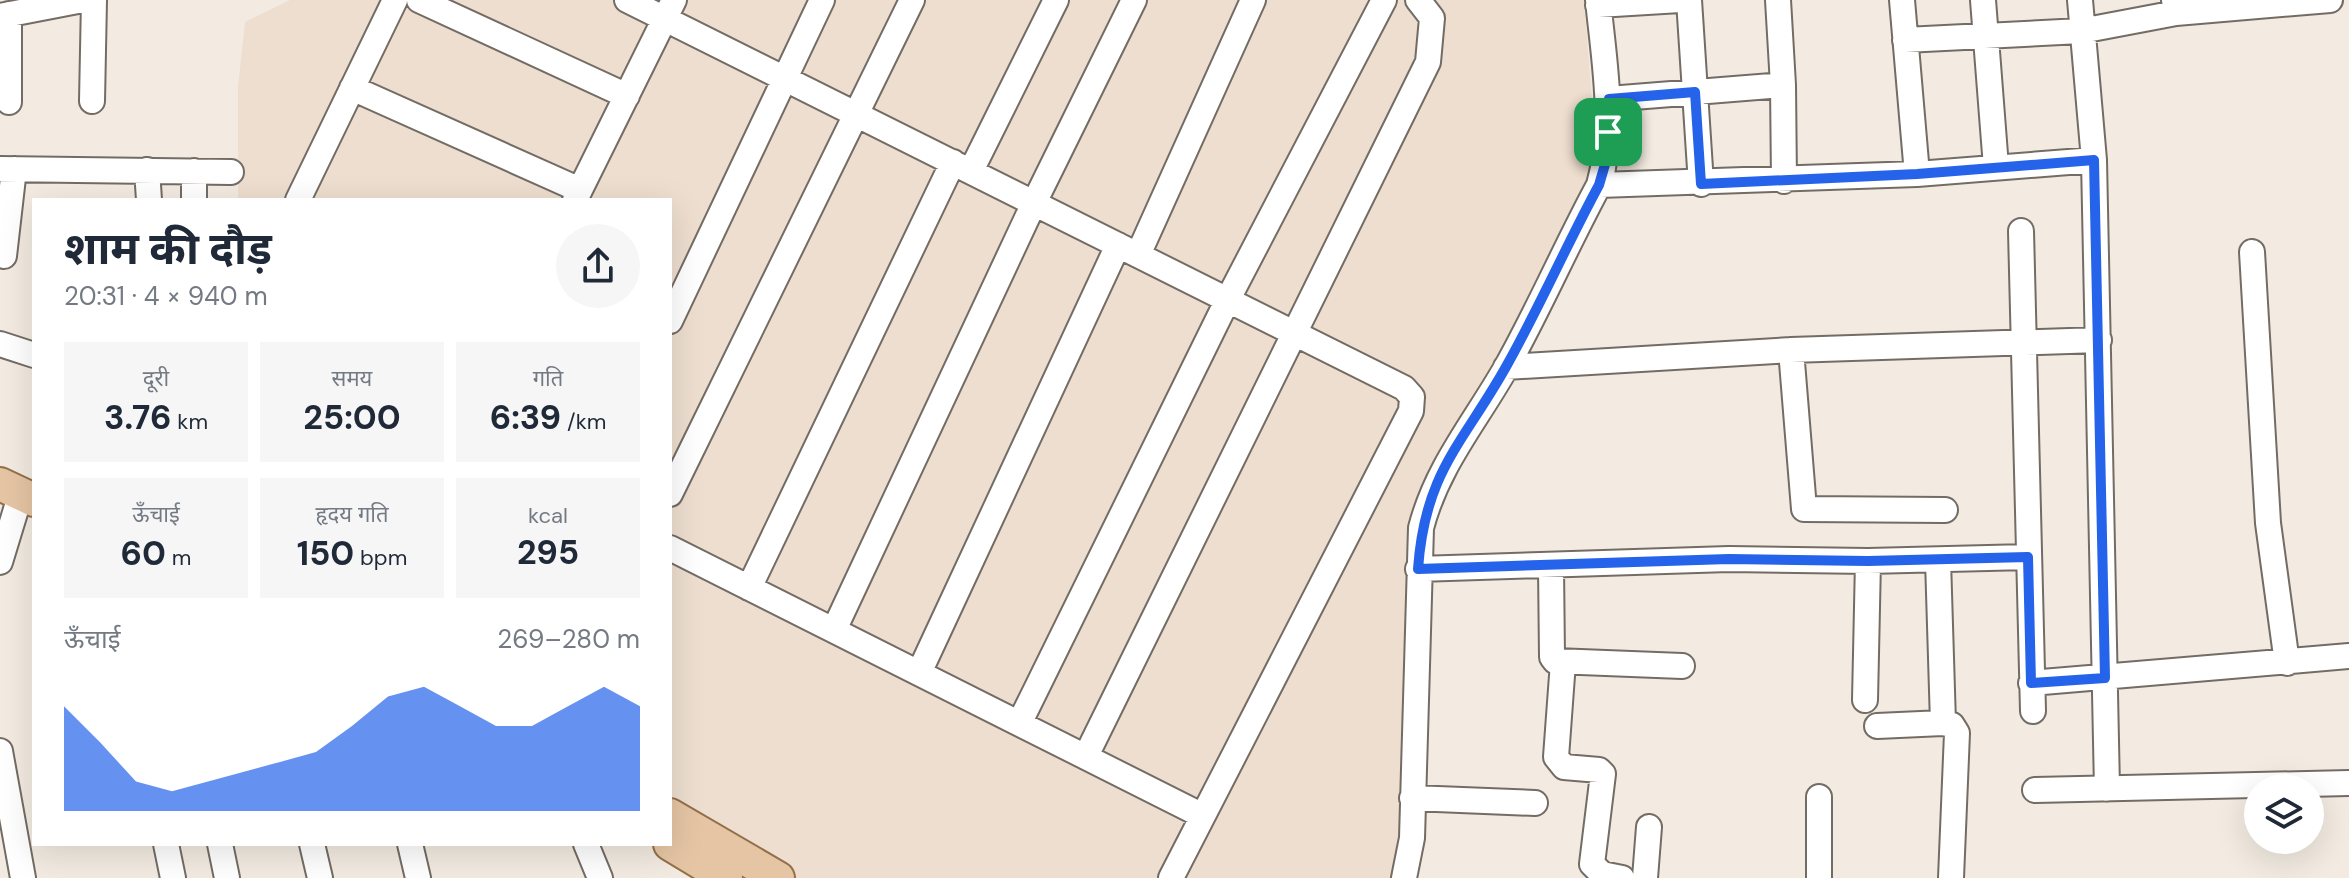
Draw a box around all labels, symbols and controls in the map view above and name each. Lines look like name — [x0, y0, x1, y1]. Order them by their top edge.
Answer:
pin — [1574, 98, 1642, 166]
icon: arrive — [1586, 110, 1630, 154]
text: शाम की दौड़ — [64, 220, 272, 278]
button: share — [556, 224, 640, 308]
text: 20:31 · 4 × 940 m — [64, 279, 268, 313]
text: दूरी — [143, 364, 169, 393]
text: समय — [332, 364, 372, 393]
text: गति — [533, 364, 563, 393]
text: 3.76 — [104, 395, 171, 440]
text: 25:00 — [303, 395, 401, 440]
text: 6:39 — [490, 395, 561, 440]
text: km — [171, 407, 208, 436]
text: /km — [561, 407, 606, 436]
text: ऊँचाई — [132, 500, 180, 529]
text: हृदय गति — [315, 500, 389, 529]
text: kcal — [528, 501, 568, 530]
text: 295 — [517, 530, 579, 575]
text: 60 — [121, 531, 166, 576]
text: 150 — [297, 531, 354, 576]
text: m — [166, 543, 191, 572]
text: bpm — [354, 543, 407, 572]
text: ऊँचाई — [64, 622, 120, 656]
text: 269–280 m — [497, 622, 640, 656]
map controls — [2244, 774, 2324, 854]
button: layers — [2244, 774, 2324, 854]

